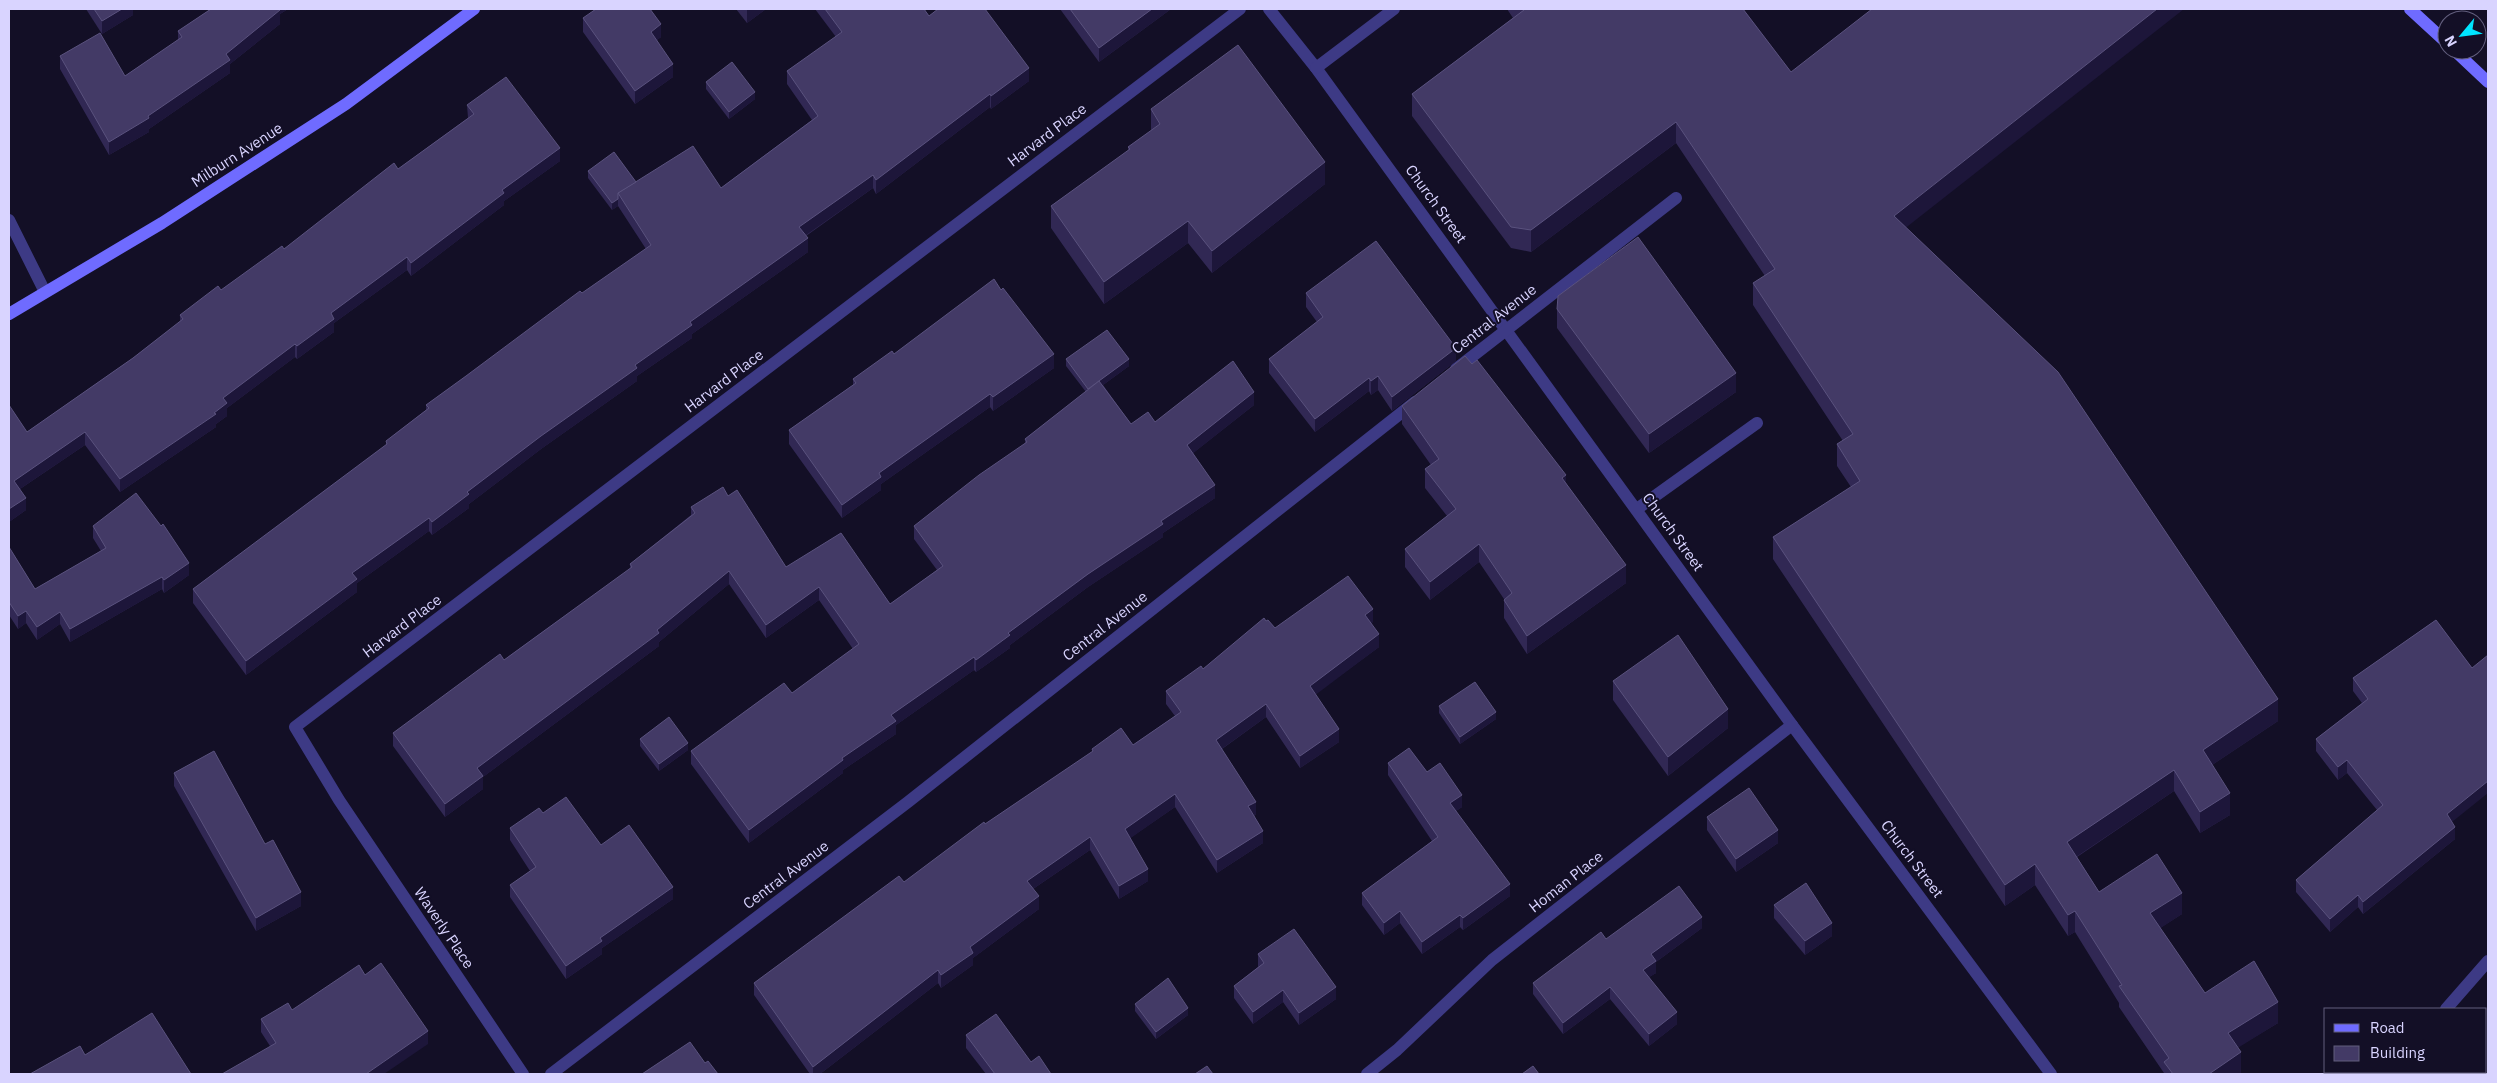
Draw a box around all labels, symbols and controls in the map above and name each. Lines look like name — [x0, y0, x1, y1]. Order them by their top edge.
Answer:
north arrow — [2437, 10, 2487, 60]
text: N — [2440, 33, 2461, 50]
street label: Harvard Place — [1003, 99, 1090, 170]
street label: Milburn Avenue — [188, 118, 286, 191]
street label: Church Street — [1402, 161, 1471, 247]
street label: Central Avenue — [1447, 280, 1540, 358]
street label: Harvard Place — [680, 345, 767, 416]
street label: Church Street — [1639, 489, 1708, 575]
street label: Central Avenue — [1058, 587, 1151, 665]
street label: Harvard Place — [358, 590, 445, 661]
street label: Church Street — [1877, 816, 1948, 901]
street label: Central Avenue — [739, 836, 832, 913]
street label: Homan Place — [1525, 847, 1607, 917]
street label: Waverly Place — [410, 883, 479, 972]
legend — [2324, 1008, 2487, 1073]
text: Road — [2370, 1018, 2405, 1037]
text: Building — [2370, 1043, 2425, 1062]

